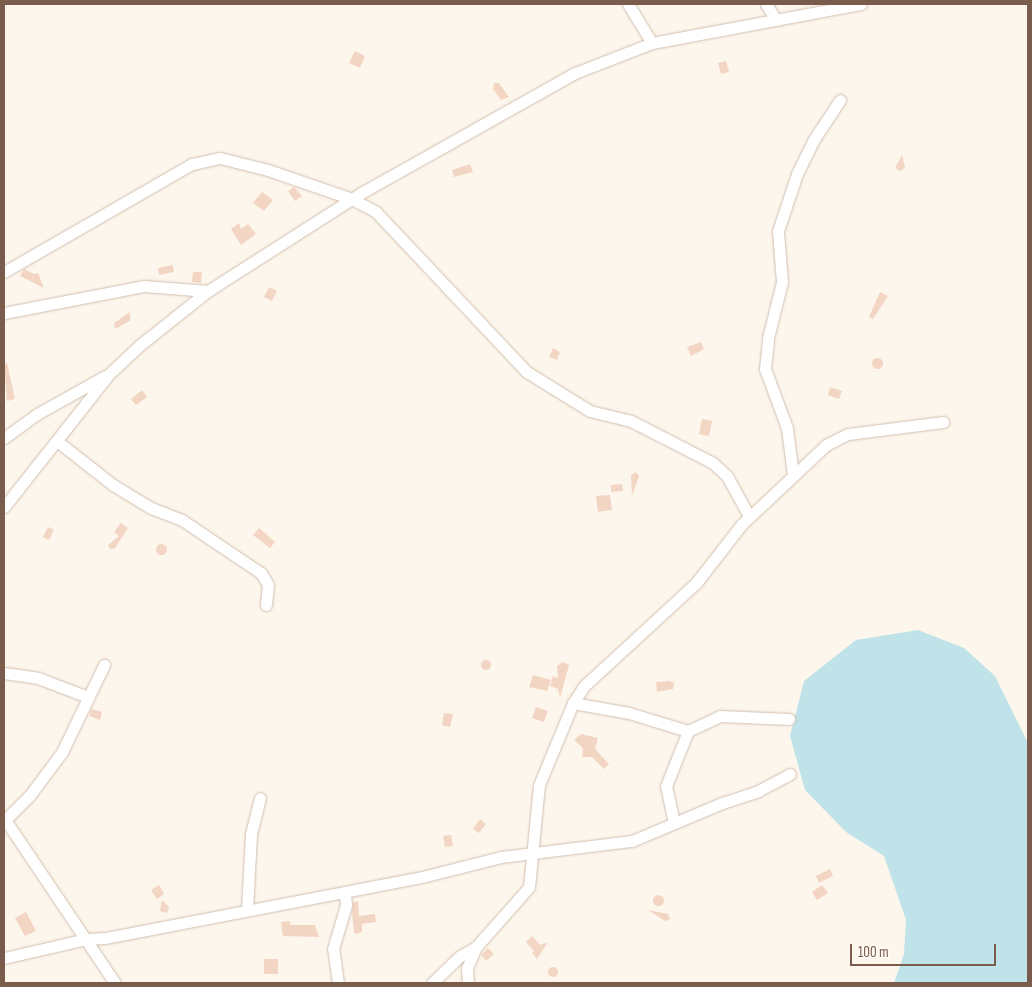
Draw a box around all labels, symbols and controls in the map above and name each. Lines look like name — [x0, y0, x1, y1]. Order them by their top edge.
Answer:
scale bar — [852, 934, 998, 966]
text: 100 m — [858, 943, 889, 962]

